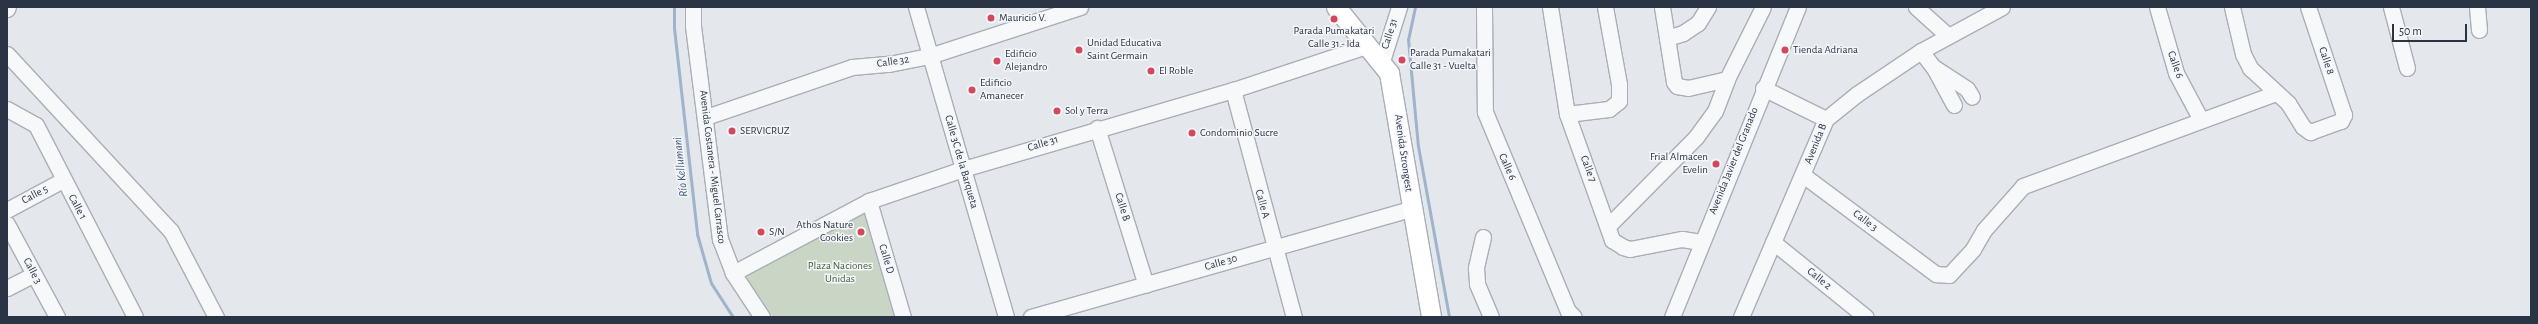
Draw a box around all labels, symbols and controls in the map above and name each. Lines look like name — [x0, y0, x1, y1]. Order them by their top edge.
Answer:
place label: Mauricio V. — [999, 11, 1046, 25]
marker: Mauricio V. — [986, 13, 996, 23]
marker: Parada Pumakatari Calle 31 - Ida — [1329, 14, 1339, 24]
scale bar — [2394, 16, 2469, 42]
street label: Calle 31 — [1379, 17, 1401, 51]
place label: Parada Pumakatari Calle 31 - Ida — [1293, 25, 1375, 51]
text: 50 m — [2399, 25, 2422, 37]
place label: Unidad Educativa Saint Germain — [1087, 37, 1162, 63]
place label: Tienda Adriana — [1793, 43, 1858, 57]
marker: Unidad Educativa Saint Germain — [1074, 45, 1084, 55]
marker: Tienda Adriana — [1780, 45, 1790, 55]
street label: Calle 8 — [2315, 45, 2337, 77]
place label: Parada Pumakatari Calle 31 - Vuelta — [1410, 47, 1491, 73]
place label: Edificio Alejandro — [1005, 48, 1047, 74]
street label: Calle 6 — [2164, 49, 2186, 81]
street label: Calle 32 — [876, 53, 910, 71]
marker: Parada Pumakatari Calle 31 - Vuelta — [1397, 55, 1407, 65]
marker: Edificio Alejandro — [992, 56, 1002, 66]
place label: El Roble — [1159, 64, 1193, 78]
marker: El Roble — [1146, 66, 1156, 76]
place label: Edificio Amanecer — [980, 77, 1024, 103]
marker: Edificio Amanecer — [967, 85, 977, 95]
street label: Avenida Costanera - Miguel Carrasco — [696, 89, 728, 245]
place label: Sol y Terra — [1065, 104, 1108, 118]
street label: Avenida Javier del Granado — [1706, 105, 1762, 217]
marker: Sol y Terra — [1052, 106, 1062, 116]
street label: Calle 3C de la Barqueta — [941, 114, 981, 210]
street label: Avenida Strongest — [1391, 114, 1415, 192]
street label: Avenida B — [1802, 122, 1830, 166]
place label: SERVICRUZ — [740, 124, 790, 138]
marker: SERVICRUZ — [727, 126, 737, 136]
place label: Condominio Sucre — [1200, 126, 1278, 140]
marker: Condominio Sucre — [1187, 128, 1197, 138]
street label: Calle 31 — [1026, 133, 1060, 155]
water label: Río Kellumani — [671, 136, 691, 198]
street label: Calle 6 — [1495, 151, 1519, 183]
place label: Frial Almacen Evelin — [1650, 151, 1708, 177]
street label: Calle 7 — [1577, 154, 1599, 184]
marker: Frial Almacen Evelin — [1711, 159, 1721, 169]
street label: Calle 5 — [20, 183, 50, 207]
street label: Calle A — [1252, 188, 1272, 220]
street label: Calle B — [1111, 191, 1133, 223]
street label: Calle 1 — [65, 192, 89, 222]
street label: Calle 3 — [1850, 207, 1880, 235]
place label: Athos Nature Cookies — [796, 219, 853, 245]
place label: S/N — [769, 225, 785, 239]
marker: S/N — [756, 227, 766, 237]
marker: Athos Nature Cookies — [856, 227, 866, 237]
street label: Calle D — [875, 243, 897, 275]
street label: Calle 30 — [1203, 252, 1239, 274]
street label: Calle 3 — [20, 256, 44, 286]
park label: Plaza Naciones Unidas — [808, 260, 872, 286]
street label: Calle 2 — [1804, 265, 1834, 293]

